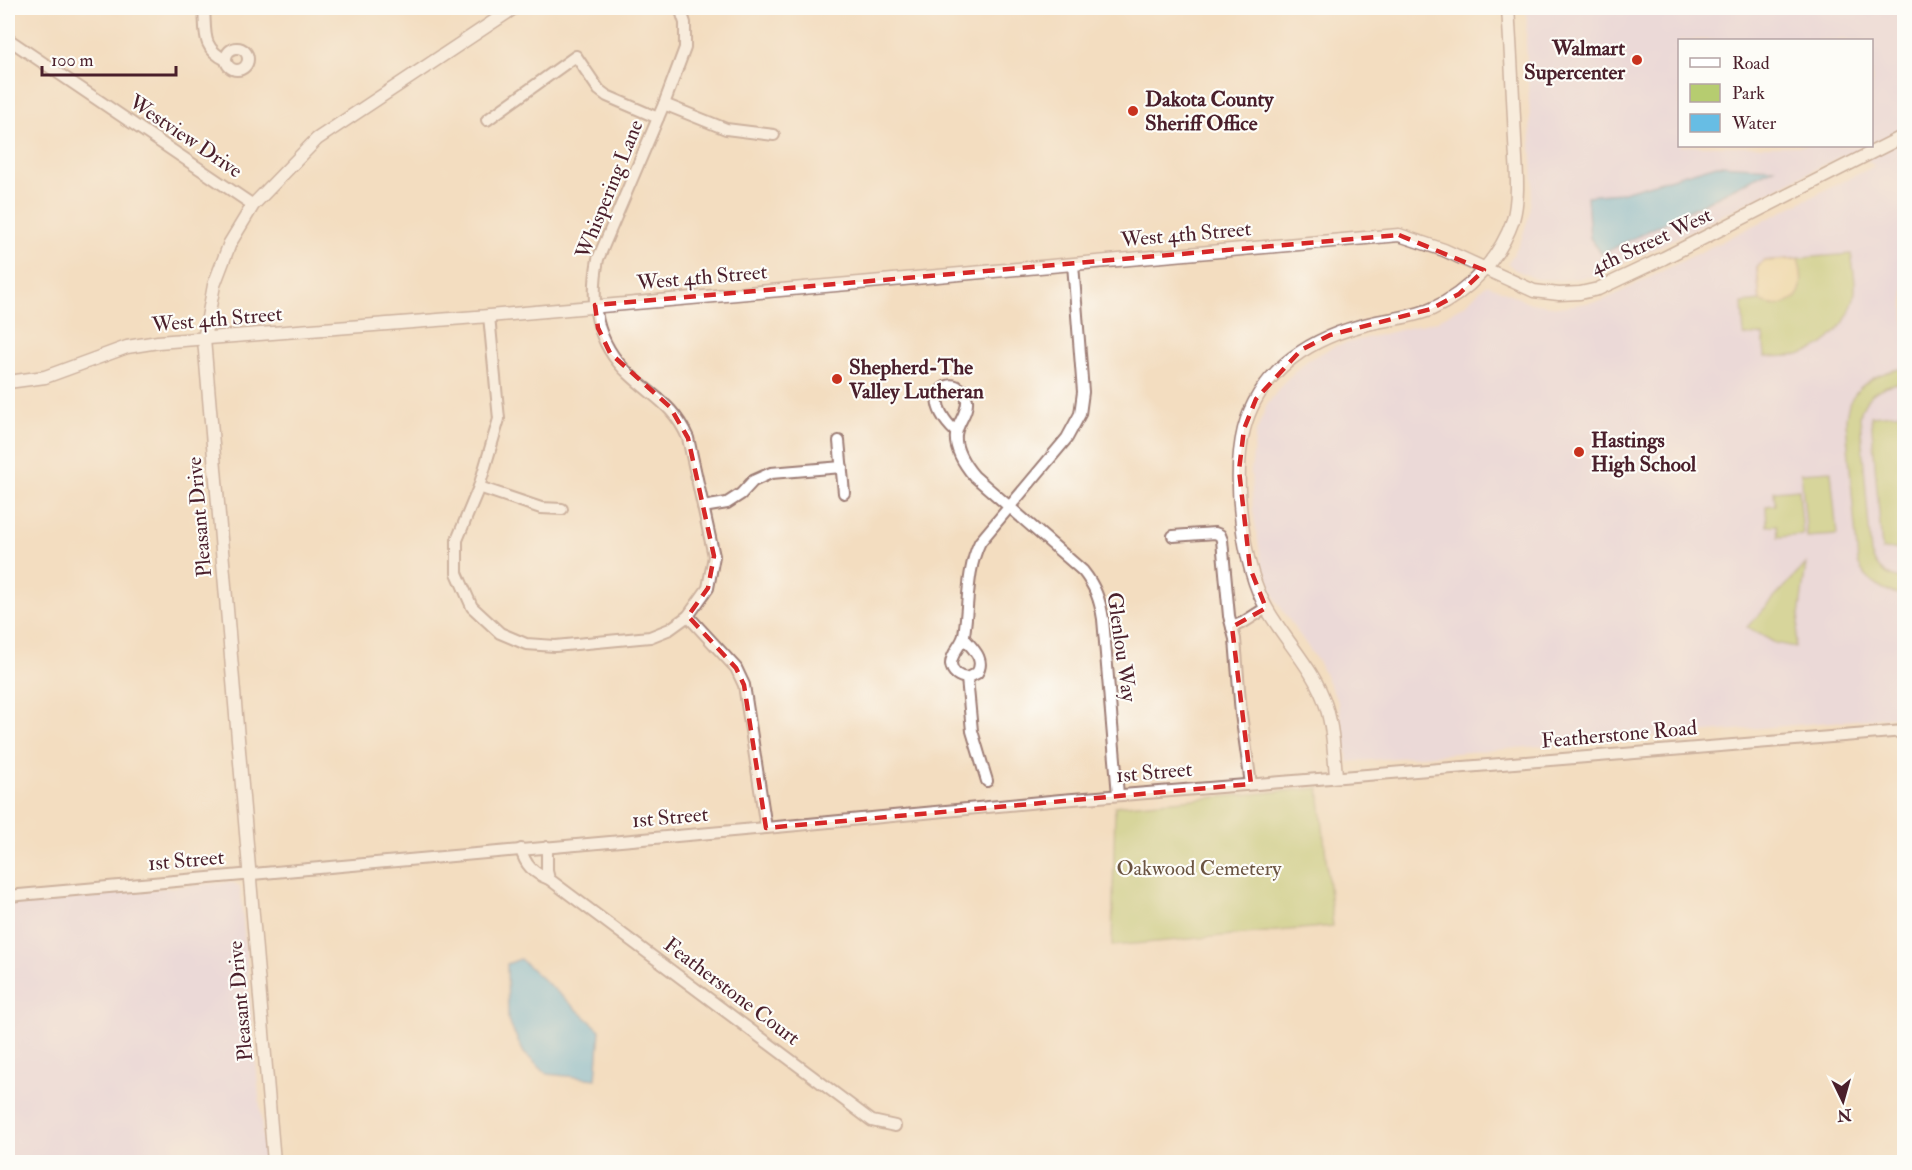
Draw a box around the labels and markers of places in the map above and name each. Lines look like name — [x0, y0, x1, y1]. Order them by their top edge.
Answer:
place label: Walmart Supercenter — [1524, 35, 1626, 86]
marker: Walmart Supercenter — [1630, 53, 1644, 67]
place label: Dakota County Sheriff Office — [1145, 86, 1274, 137]
marker: Dakota County Sheriff Office — [1126, 104, 1140, 118]
place label: Shepherd-The Valley Lutheran — [848, 354, 984, 405]
marker: Shepherd-The Valley Lutheran — [830, 372, 844, 386]
place label: Hastings High School — [1591, 427, 1697, 478]
marker: Hastings High School — [1572, 445, 1586, 459]

